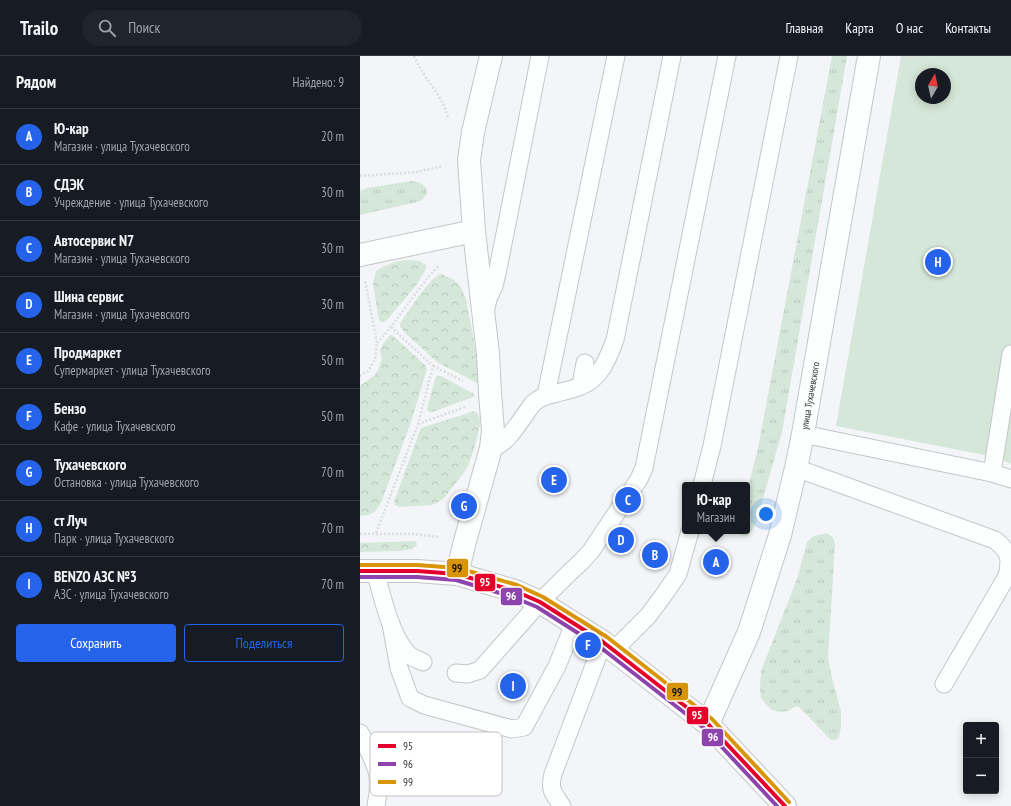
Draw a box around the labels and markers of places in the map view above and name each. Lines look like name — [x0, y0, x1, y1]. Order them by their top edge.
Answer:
pin: H — [925, 247, 951, 277]
pin: E — [541, 465, 567, 495]
pin: C — [615, 485, 641, 515]
pin: G — [451, 491, 477, 521]
pin: D — [608, 525, 634, 555]
pin: B — [642, 540, 668, 570]
pin: A — [703, 547, 729, 577]
pin: F — [575, 630, 601, 660]
pin: I — [500, 671, 526, 701]

